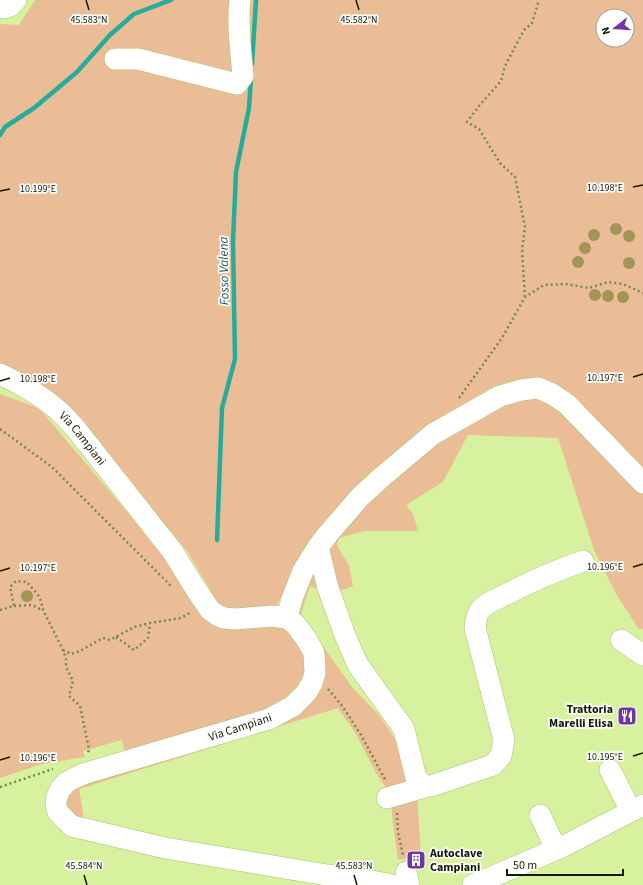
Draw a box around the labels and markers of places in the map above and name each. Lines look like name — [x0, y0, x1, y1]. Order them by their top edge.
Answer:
place label: Trattoria Marelli Elisa — [549, 701, 613, 732]
restaurant icon: Trattoria Marelli Elisa — [616, 705, 638, 727]
place label: Autoclave Campiani — [429, 845, 482, 876]
building icon: Autoclave Campiani — [405, 849, 427, 871]

